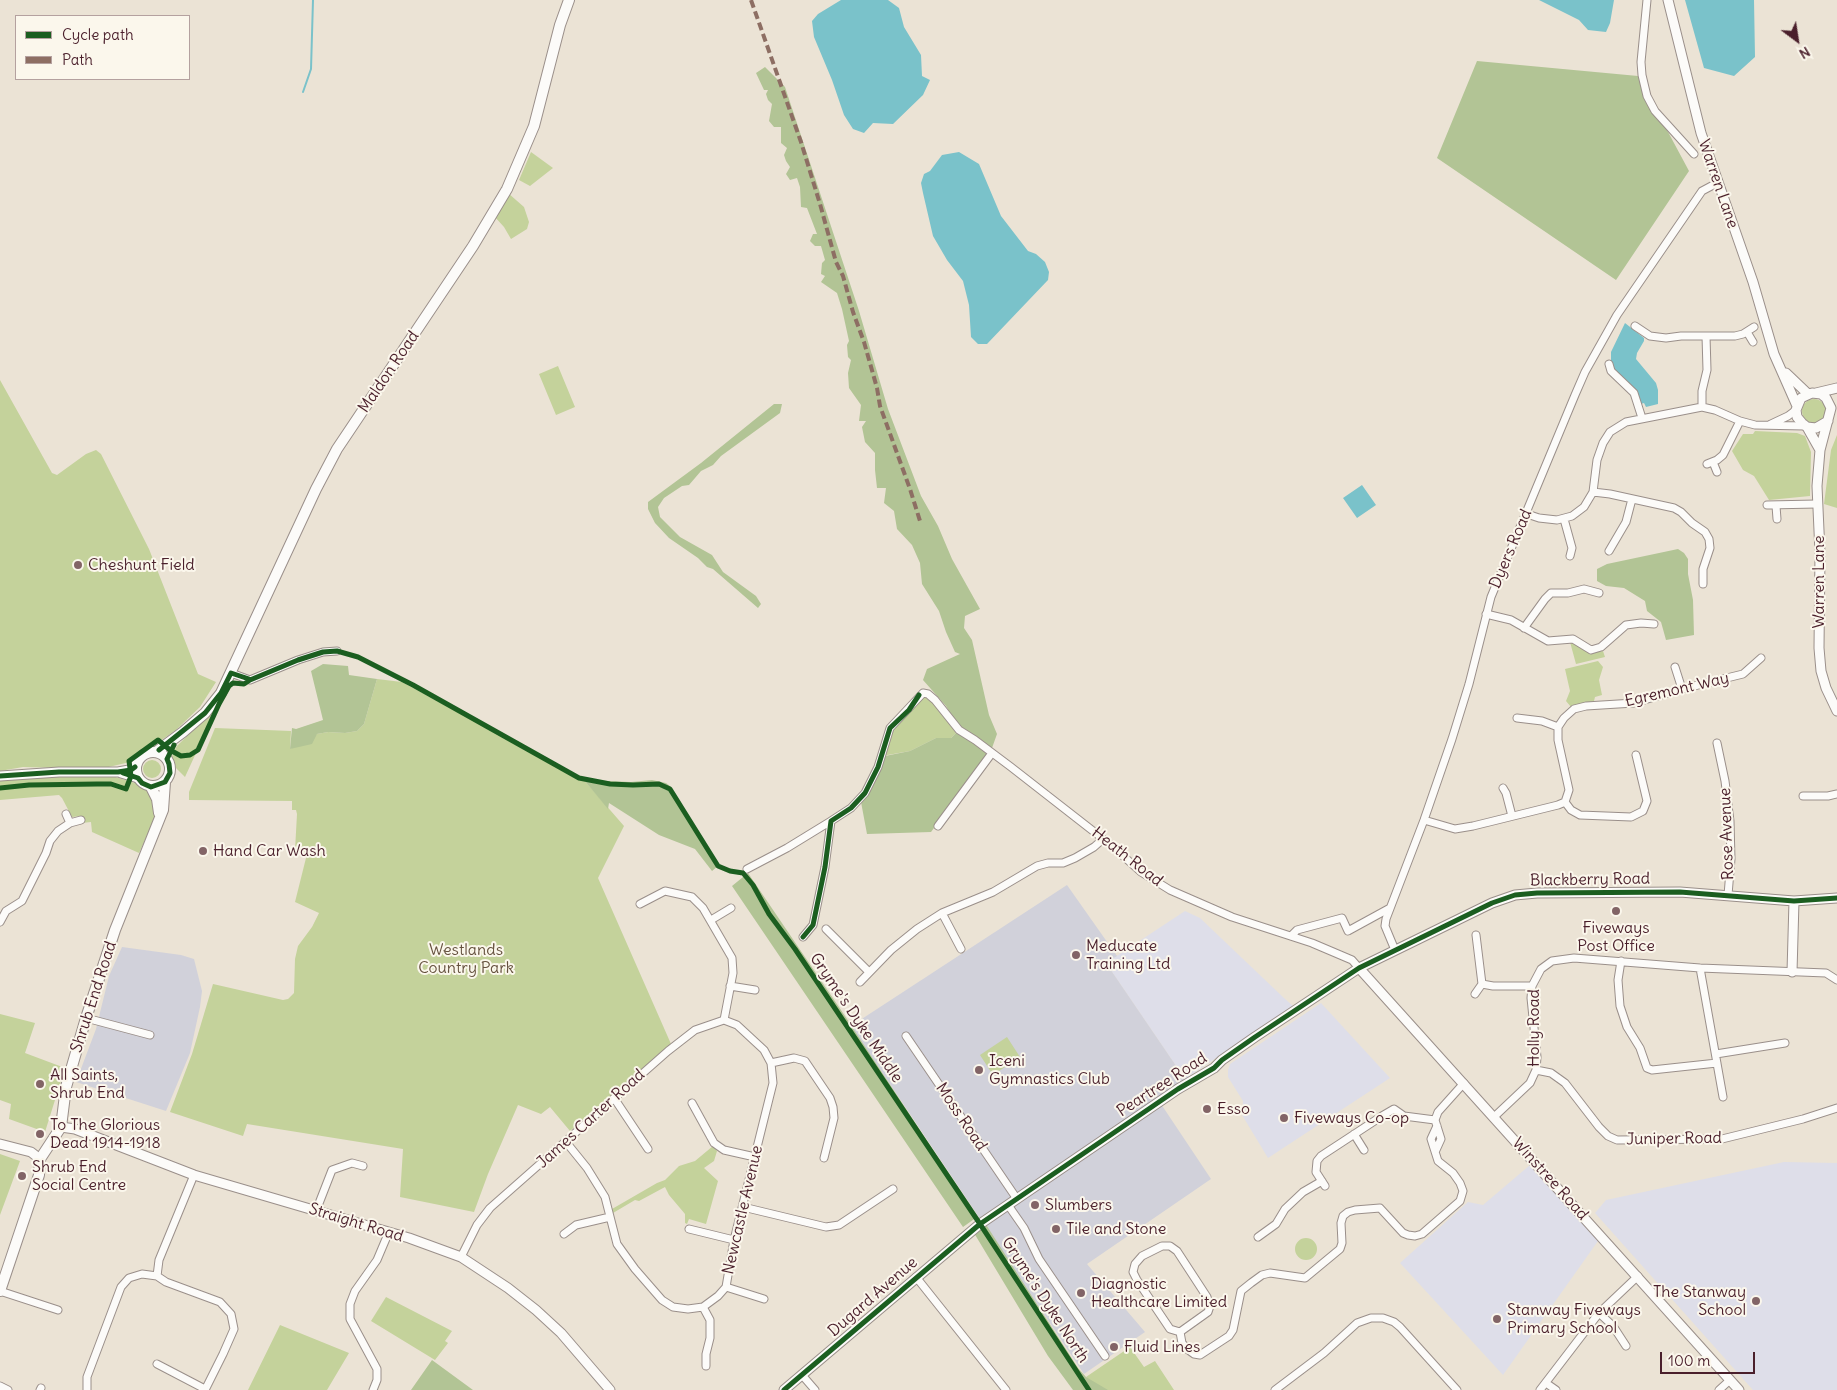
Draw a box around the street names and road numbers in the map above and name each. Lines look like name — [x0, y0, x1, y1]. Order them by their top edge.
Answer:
street label: Warren Lane — [1694, 137, 1742, 231]
street label: Maldon Road — [355, 327, 423, 417]
street label: Dyers Road — [1486, 506, 1536, 592]
street label: Warren Lane — [1809, 535, 1829, 629]
street label: Egremont Way — [1623, 669, 1731, 711]
street label: Rose Avenue — [1716, 788, 1738, 880]
street label: Heath Road — [1088, 823, 1166, 891]
street label: Blackberry Road — [1530, 869, 1650, 891]
street label: Shrub End Road — [67, 939, 121, 1055]
street label: Gryme's Dyke Middle — [805, 949, 907, 1087]
street label: Holly Road — [1524, 989, 1544, 1067]
street label: Peartree Road — [1113, 1049, 1211, 1121]
street label: James Carter Road — [533, 1065, 649, 1173]
street label: Moss Road — [931, 1079, 991, 1155]
street label: Juniper Road — [1626, 1129, 1722, 1149]
street label: Winstree Road — [1508, 1134, 1592, 1224]
street label: Newcastle Avenue — [719, 1144, 767, 1276]
street label: Straight Road — [306, 1200, 406, 1246]
street label: Gryme's Dyke North — [997, 1234, 1093, 1366]
street label: Dugard Avenue — [824, 1253, 922, 1341]

